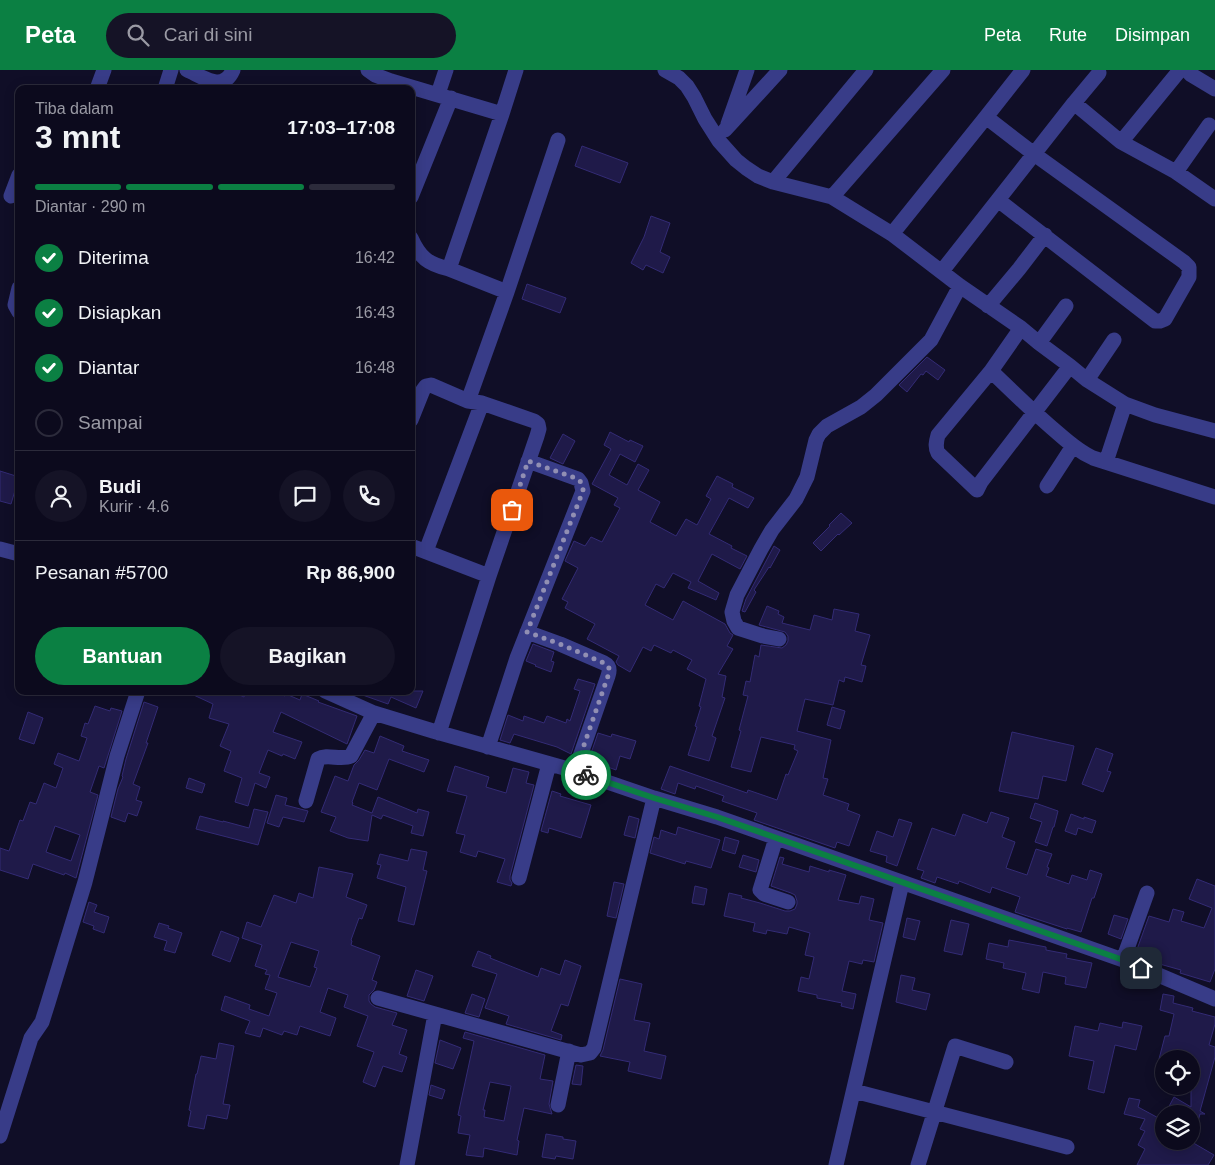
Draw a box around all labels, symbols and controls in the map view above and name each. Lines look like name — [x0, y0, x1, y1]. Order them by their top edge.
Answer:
search box — [106, 13, 456, 58]
text: Peta — [25, 21, 76, 48]
icon: search — [124, 21, 152, 49]
text: Cari di sini — [164, 24, 252, 45]
text: Peta — [984, 25, 1021, 45]
text: Rute — [1049, 25, 1087, 45]
text: Disimpan — [1115, 25, 1190, 45]
text: Tiba dalam — [35, 100, 114, 117]
text: 17:03–17:08 — [287, 117, 395, 138]
text: 3 mnt — [35, 119, 120, 155]
text: Diantar · 290 m — [35, 198, 145, 215]
icon: check — [35, 244, 63, 272]
text: Diterima — [78, 247, 149, 268]
text: 16:42 — [355, 249, 395, 266]
icon: check — [35, 299, 63, 327]
text: Disiapkan — [78, 302, 161, 323]
text: 16:43 — [355, 304, 395, 321]
icon: check — [35, 354, 63, 382]
text: Diantar — [78, 357, 139, 378]
text: 16:48 — [355, 359, 395, 376]
text: Sampai — [78, 412, 142, 433]
button: person — [35, 470, 87, 522]
button: chat — [279, 470, 331, 522]
button: phone — [343, 470, 395, 522]
text: Budi — [99, 476, 141, 497]
pin — [491, 489, 533, 531]
icon: bag — [498, 496, 526, 524]
text: Kurir · 4.6 — [99, 498, 169, 515]
text: Pesanan #5700 — [35, 562, 168, 583]
text: Rp 86,900 — [306, 562, 395, 583]
button: Bantuan — [35, 627, 210, 685]
button: Bagikan — [220, 627, 395, 685]
courier — [561, 750, 611, 800]
icon: bike — [572, 761, 600, 789]
pin — [1120, 947, 1162, 989]
icon: home — [1127, 954, 1155, 982]
map controls — [1155, 1050, 1200, 1150]
button: locate — [1155, 1050, 1200, 1095]
button: layers — [1155, 1105, 1200, 1150]

